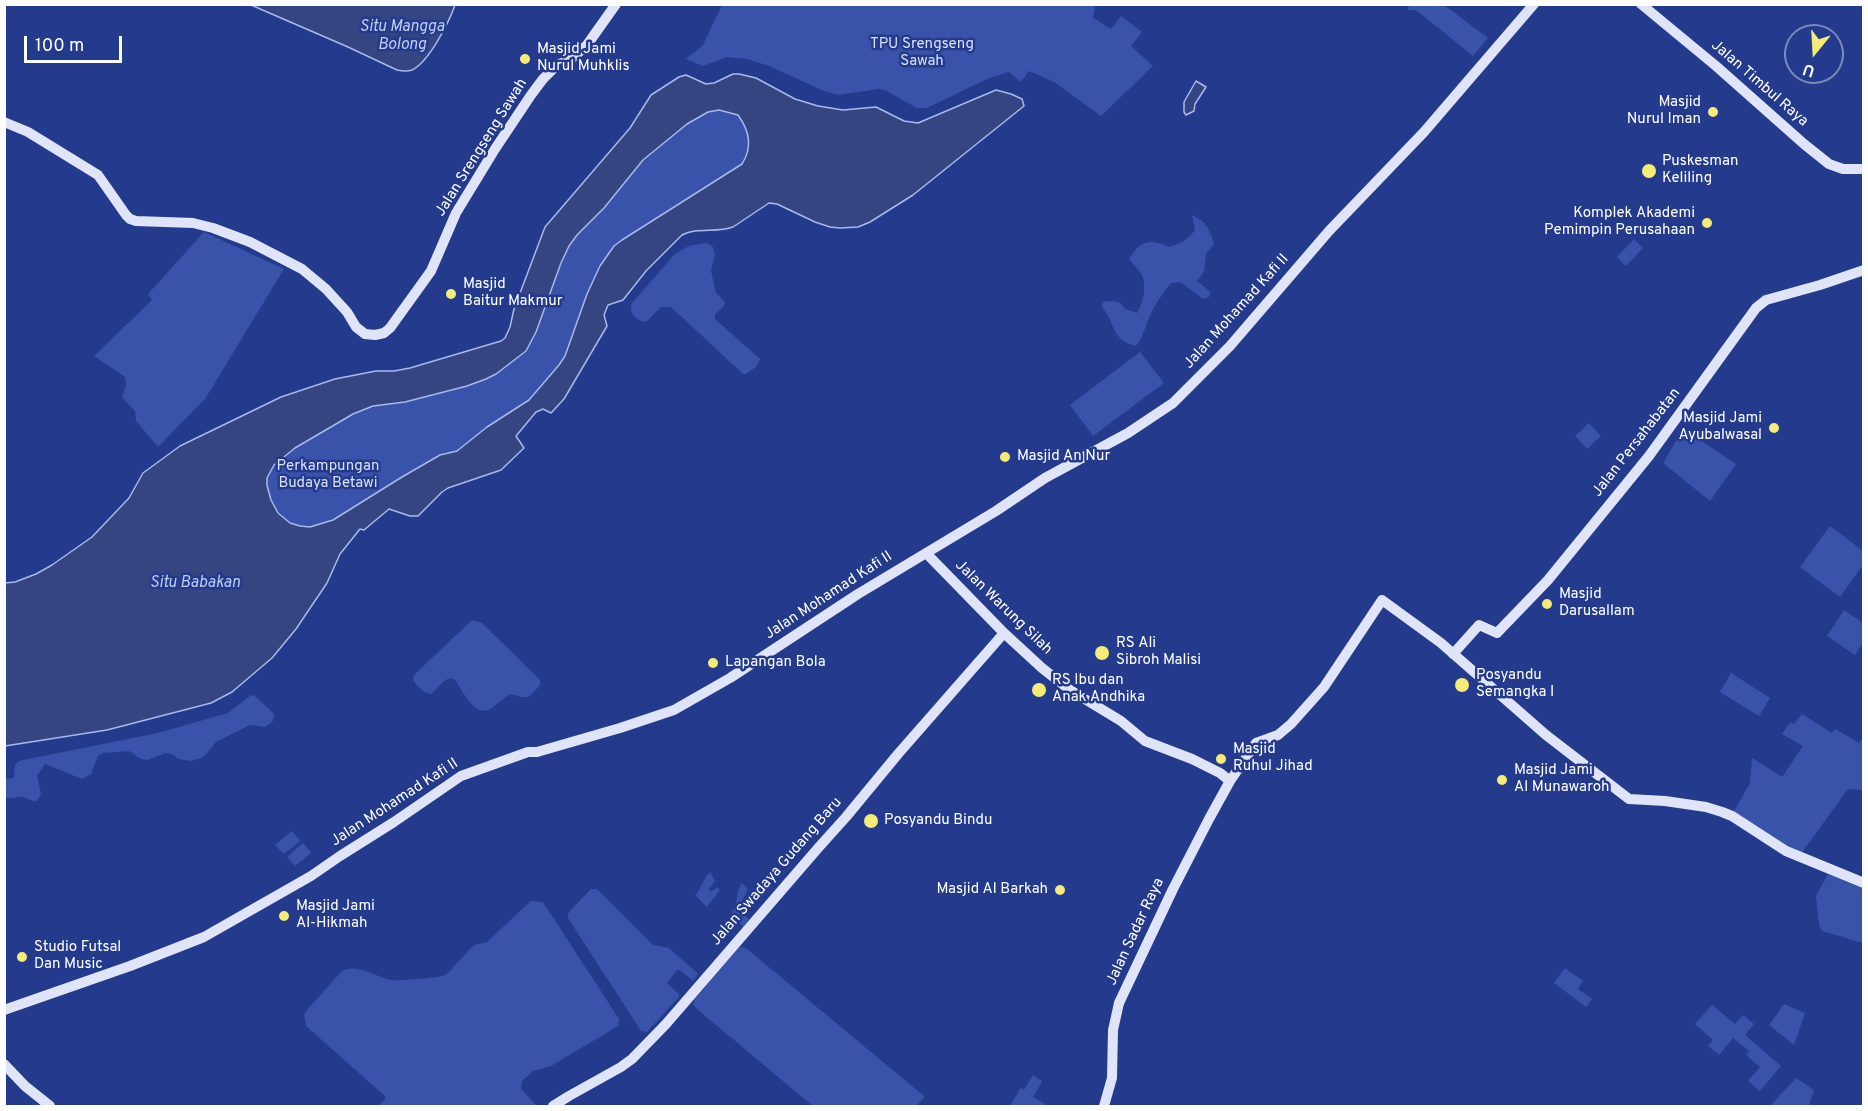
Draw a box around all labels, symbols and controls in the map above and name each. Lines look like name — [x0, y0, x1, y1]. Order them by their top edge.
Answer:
water label: Situ Mangga Bolong — [360, 18, 444, 56]
scale bar — [27, 24, 124, 62]
north arrow — [1784, 24, 1844, 84]
text: 100 m — [35, 35, 84, 58]
park label: TPU Srengseng Sawah — [870, 36, 974, 71]
street label: Jalan Timbul Raya — [1707, 37, 1811, 131]
place label: Masjid Jami Nurul Muhklis — [537, 41, 629, 76]
marker: Masjid Jami Nurul Muhklis — [518, 52, 532, 66]
text: U — [1801, 58, 1818, 80]
street label: Jalan Srengseng Sawah — [432, 76, 532, 220]
place label: Masjid Nurul Iman — [1627, 94, 1701, 129]
marker: Masjid Nurul Iman — [1706, 105, 1720, 119]
place label: Puskesman Keliling — [1662, 153, 1738, 188]
marker: Puskesman Keliling — [1640, 162, 1658, 180]
place label: Komplek Akademi Pemimpin Perusahaan — [1544, 205, 1695, 240]
marker: Komplek Akademi Pemimpin Perusahaan — [1700, 216, 1714, 230]
street label: Jalan Mohamad Kafi II — [1181, 251, 1293, 373]
place label: Masjid Baitur Makmur — [463, 276, 563, 311]
marker: Masjid Baitur Makmur — [444, 287, 458, 301]
street label: Jalan Persahabatan — [1589, 385, 1685, 501]
place label: Masjid Jami Ayubalwasal — [1679, 410, 1762, 445]
marker: Masjid Jami Ayubalwasal — [1767, 421, 1781, 435]
place label: Masjid An Nur — [1017, 448, 1110, 466]
marker: Masjid An Nur — [998, 450, 1012, 464]
park label: Perkampungan Budaya Betawi — [277, 458, 379, 493]
street label: Jalan Mohamad Kafi II — [762, 548, 896, 644]
street label: Jalan Warung Silah — [951, 557, 1055, 659]
water label: Situ Babakan — [150, 574, 240, 594]
place label: Masjid Darusallam — [1559, 586, 1635, 621]
marker: Masjid Darusallam — [1540, 597, 1554, 611]
place label: RS Ali Sibroh Malisi — [1116, 635, 1201, 670]
marker: RS Ali Sibroh Malisi — [1093, 644, 1111, 662]
place label: Lapangan Bola — [725, 654, 826, 672]
marker: Lapangan Bola — [706, 656, 720, 670]
place label: Posyandu Semangka I — [1476, 667, 1554, 702]
place label: RS Ibu dan Anak Andhika — [1052, 672, 1145, 707]
marker: Posyandu Semangka I — [1453, 676, 1471, 694]
marker: RS Ibu dan Anak Andhika — [1030, 681, 1048, 699]
place label: Masjid Ruhul Jihad — [1233, 741, 1313, 776]
marker: Masjid Ruhul Jihad — [1214, 752, 1228, 766]
street label: Jalan Mohamad Kafi II — [328, 755, 462, 851]
place label: Masjid Jami Al Munawaroh — [1514, 762, 1609, 797]
marker: Masjid Jami Al Munawaroh — [1495, 773, 1509, 787]
street label: Jalan Swadaya Gudang Baru — [708, 794, 846, 950]
marker: Posyandu Bindu — [862, 812, 880, 830]
place label: Posyandu Bindu — [884, 812, 992, 830]
street label: Jalan Sadar Raya — [1103, 876, 1169, 988]
place label: Masjid Al Barkah — [937, 881, 1048, 899]
marker: Masjid Al Barkah — [1053, 883, 1067, 897]
place label: Masjid Jami Al-Hikmah — [296, 898, 375, 933]
marker: Masjid Jami Al-Hikmah — [277, 909, 291, 923]
place label: Studio Futsal Dan Music — [34, 939, 121, 974]
marker: Studio Futsal Dan Music — [15, 950, 29, 964]

